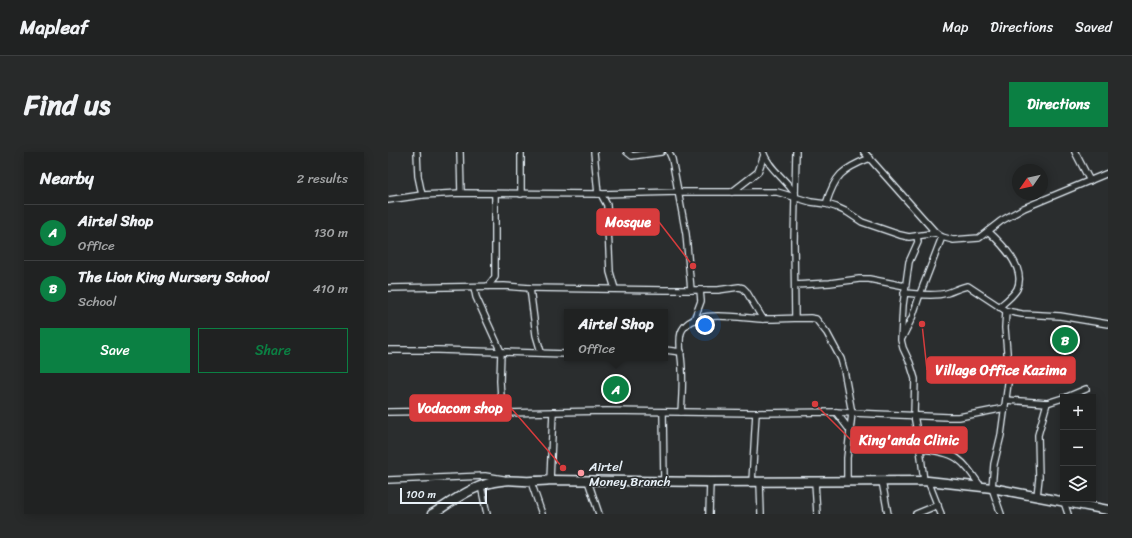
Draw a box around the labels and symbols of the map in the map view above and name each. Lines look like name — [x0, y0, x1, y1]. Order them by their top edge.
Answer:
north arrow — [1012, 164, 1048, 200]
callout: Mosque — [597, 209, 659, 235]
text: Mosque — [604, 210, 651, 235]
your location — [695, 315, 715, 335]
pin: B — [1052, 325, 1078, 355]
callout: Village Office Kazima — [927, 357, 1075, 383]
text: Village Office Kazima — [935, 358, 1067, 383]
pin: A — [603, 374, 629, 404]
callout: Vodacom shop — [410, 395, 511, 421]
text: Vodacom shop — [417, 396, 503, 421]
callout: King'anda Clinic — [851, 427, 967, 453]
text: King'anda Clinic — [858, 428, 960, 453]
place label: Airtel Money Branch — [588, 455, 671, 493]
marker: Airtel Money Branch — [576, 468, 586, 478]
scale bar — [400, 486, 487, 505]

